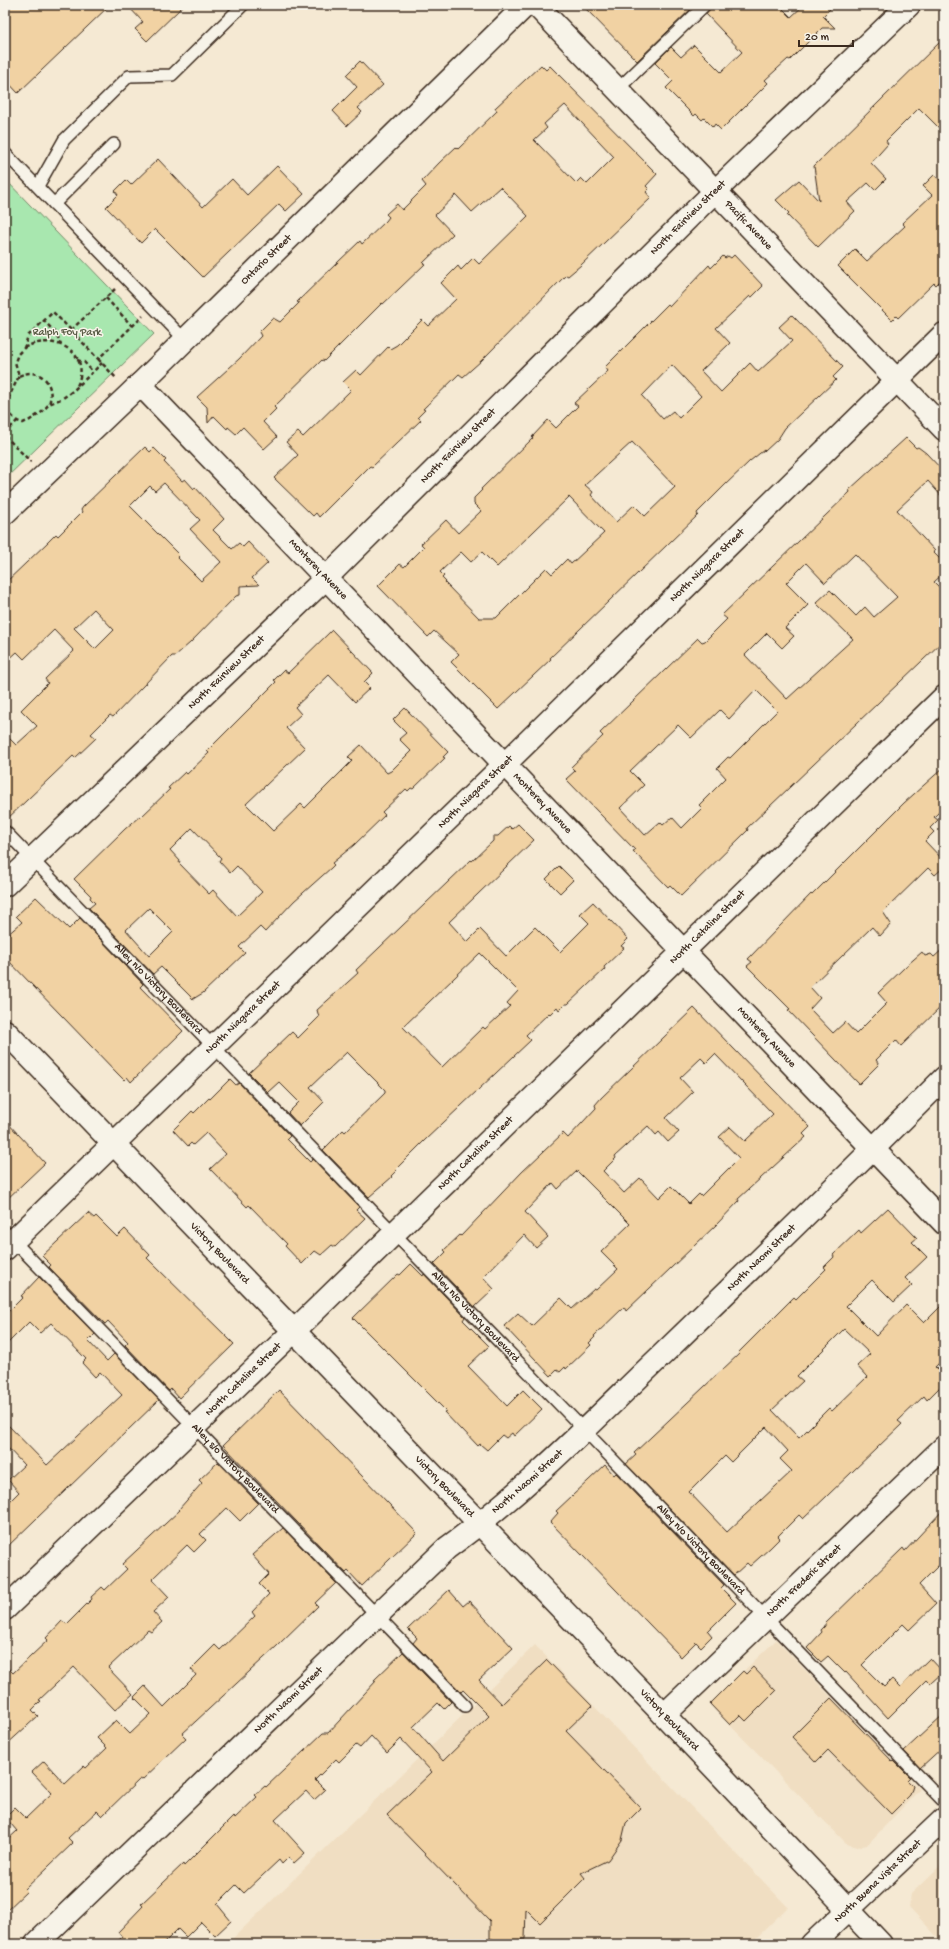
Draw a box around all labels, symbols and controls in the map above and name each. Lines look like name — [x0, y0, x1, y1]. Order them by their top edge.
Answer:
scale bar — [799, 22, 853, 48]
text: 20 m — [805, 31, 830, 45]
street label: North Fairview Street — [648, 177, 730, 258]
street label: Pacific Avenue — [721, 198, 775, 253]
street label: Ontario Street — [239, 231, 296, 287]
park label: Ralph Foy Park — [33, 327, 102, 339]
street label: North Fairview Street — [418, 405, 500, 486]
street label: North Niagara Street — [668, 525, 748, 605]
street label: Monterey Avenue — [286, 537, 350, 603]
street label: North Fairview Street — [186, 632, 269, 712]
street label: North Niagara Street — [436, 752, 517, 831]
street label: Monterey Avenue — [510, 771, 574, 837]
street label: North Catalina Street — [668, 887, 749, 967]
street label: Alley n/o Victory Boulevard — [111, 941, 206, 1038]
street label: North Niagara Street — [203, 978, 284, 1057]
street label: Monterey Avenue — [734, 1005, 798, 1071]
street label: North Catalina Street — [436, 1113, 517, 1193]
street label: Victory Boulevard — [186, 1220, 253, 1288]
street label: North Naomi Street — [725, 1221, 800, 1294]
street label: Alley n/o Victory Boulevard — [428, 1269, 523, 1366]
street label: North Catalina Street — [203, 1339, 285, 1419]
street label: Alley s/o Victory Boulevard — [189, 1421, 282, 1517]
street label: North Naomi Street — [490, 1446, 567, 1517]
street label: Victory Boulevard — [411, 1453, 477, 1521]
street label: Alley n/o Victory Boulevard — [654, 1502, 748, 1599]
street label: North Frederic Street — [764, 1541, 845, 1620]
street label: North Naomi Street — [252, 1664, 327, 1736]
street label: Victory Boulevard — [636, 1686, 702, 1755]
street label: North Buena Vista Street — [832, 1836, 925, 1925]

